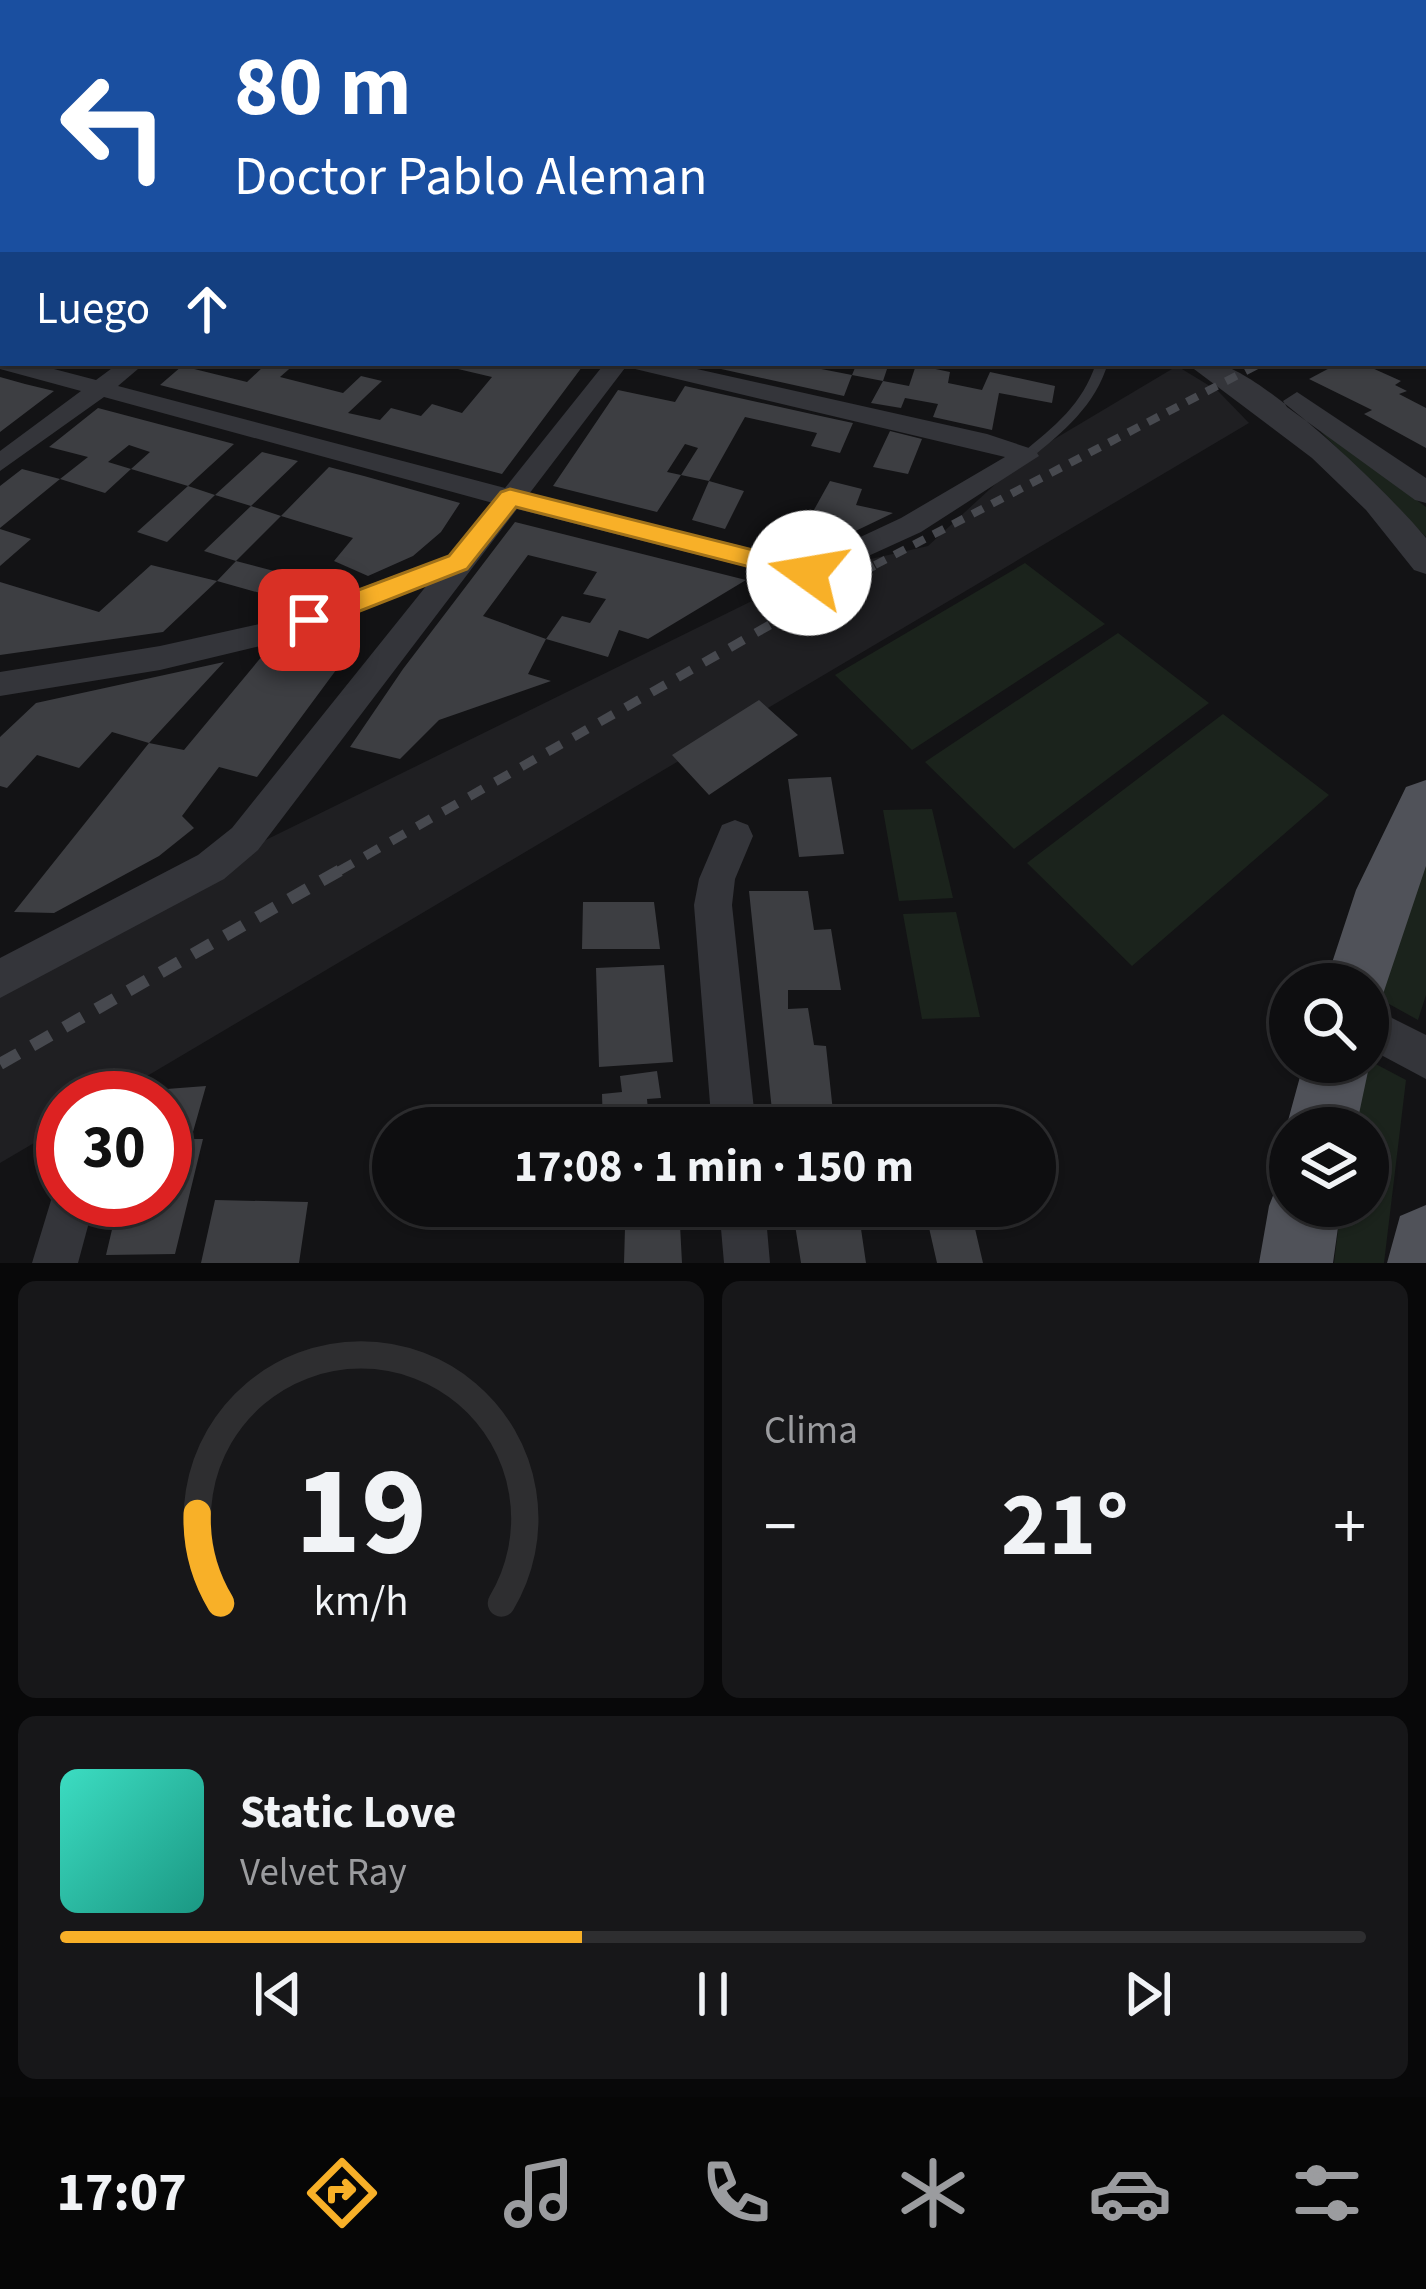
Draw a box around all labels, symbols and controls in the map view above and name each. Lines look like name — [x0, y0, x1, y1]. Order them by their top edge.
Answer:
text: 80 m — [234, 28, 412, 148]
icon: left — [36, 48, 192, 204]
text: Doctor Pablo Aleman — [234, 139, 707, 216]
icon: ahead — [174, 276, 240, 342]
text: Luego — [36, 277, 150, 341]
position arrow — [746, 510, 872, 636]
pin — [258, 569, 360, 671]
icon: arrive — [276, 587, 342, 653]
map controls — [1269, 963, 1389, 1227]
button: search — [1269, 963, 1389, 1083]
speed limit sign: 30 — [36, 1071, 192, 1227]
button: layers — [1269, 1107, 1389, 1227]
text: 17:08 · 1 min · 150 m — [514, 1135, 914, 1199]
text: Clima — [764, 1403, 858, 1459]
text: 19 — [295, 1424, 427, 1602]
text: 21° — [1001, 1462, 1129, 1590]
text: − — [764, 1480, 797, 1574]
text: + — [1333, 1480, 1366, 1574]
text: km/h — [313, 1570, 409, 1631]
text: Static Love — [240, 1781, 456, 1845]
text: Velvet Ray — [240, 1845, 407, 1901]
icon: previous — [245, 1961, 311, 2027]
icon: pause — [680, 1961, 746, 2027]
icon: next — [1115, 1961, 1181, 2027]
icon: directions — [300, 2151, 384, 2235]
icon: music — [497, 2151, 581, 2235]
icon: phone — [694, 2151, 778, 2235]
icon: climate — [891, 2151, 975, 2235]
icon: car — [1088, 2151, 1172, 2235]
icon: filters — [1285, 2151, 1369, 2235]
text: 17:07 — [57, 2155, 187, 2232]

